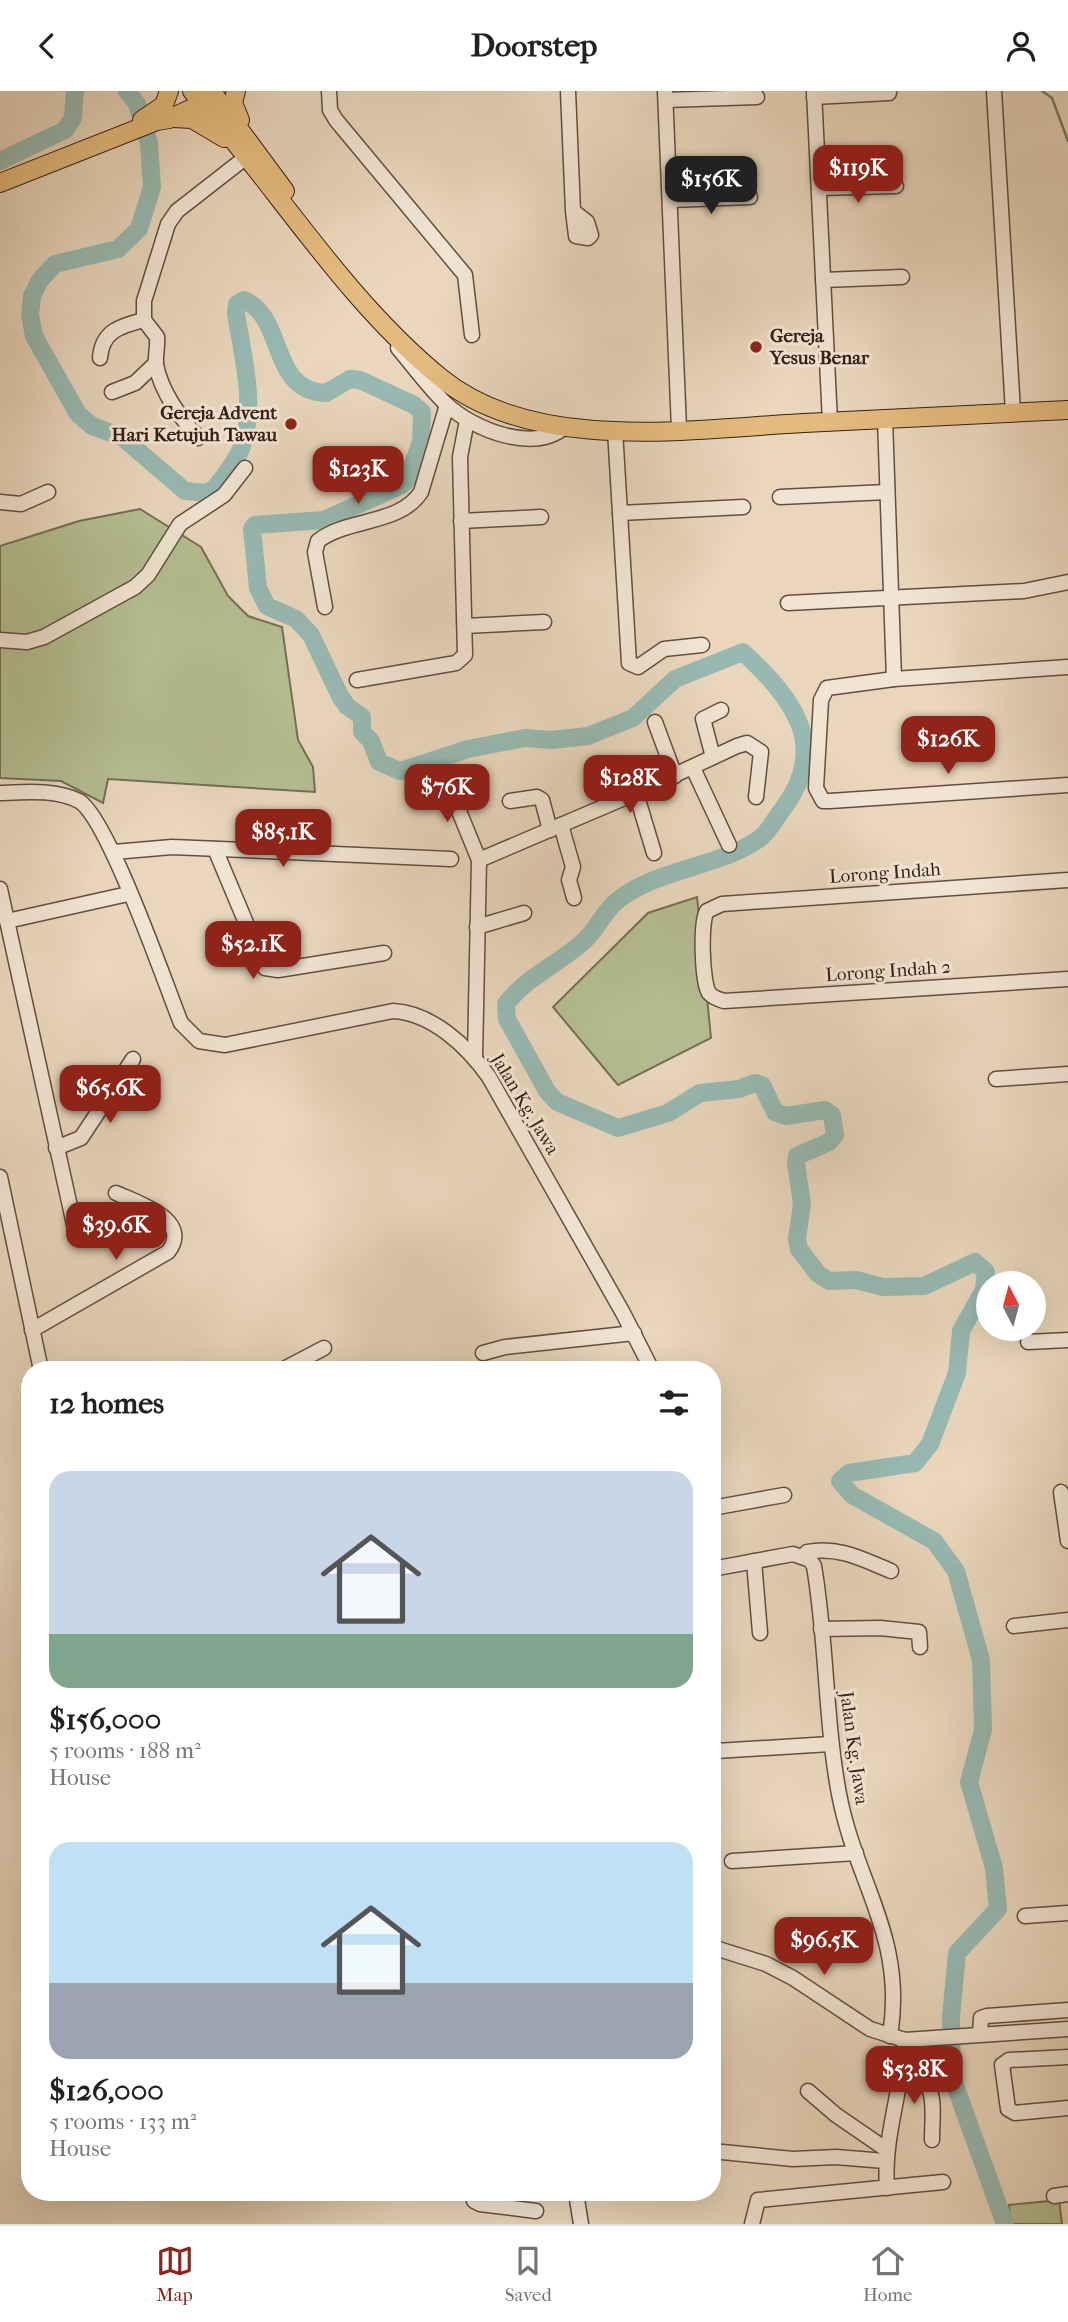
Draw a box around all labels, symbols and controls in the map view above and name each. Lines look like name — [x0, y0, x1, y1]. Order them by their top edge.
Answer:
icon: back — [28, 27, 66, 65]
text: Doorstep — [471, 27, 597, 64]
icon: person — [1002, 27, 1040, 65]
pin: $119K — [809, 145, 907, 205]
text: $119K — [829, 154, 887, 181]
pin: $156K — [662, 157, 760, 216]
text: $156K — [681, 165, 741, 192]
place label: Gereja Yesus Benar — [769, 325, 870, 369]
marker: Gereja Yesus Benar — [748, 339, 764, 355]
place label: Gereja Advent Hari Ketujuh Tawau — [112, 402, 277, 446]
marker: Gereja Advent Hari Ketujuh Tawau — [283, 416, 299, 432]
pin: $123K — [309, 447, 407, 506]
text: $123K — [329, 455, 387, 482]
pin: $126K — [899, 717, 997, 776]
text: $126K — [917, 725, 979, 752]
pin: $128K — [581, 755, 679, 815]
text: $128K — [600, 764, 660, 791]
pin: $76K — [406, 765, 488, 824]
text: $76K — [421, 773, 473, 800]
pin: $85.1K — [226, 809, 340, 869]
text: $85.1K — [251, 818, 315, 845]
street label: Lorong Indah — [828, 858, 942, 888]
pin: $52.1K — [196, 921, 310, 981]
text: $52.1K — [221, 930, 285, 957]
street label: Lorong Indah 2 — [824, 956, 952, 986]
street label: Jalan Kg. Jawa — [485, 1048, 564, 1159]
pin: $65.6K — [53, 1065, 167, 1125]
text: $65.6K — [76, 1074, 144, 1101]
pin: $39.6K — [59, 1203, 173, 1262]
text: $39.6K — [82, 1211, 150, 1238]
north arrow — [976, 1271, 1046, 1341]
map controls — [976, 1271, 1046, 1341]
icon: filters — [655, 1384, 693, 1422]
text: 12 homes — [49, 1386, 164, 1421]
icon: home — [308, 1516, 434, 1642]
street label: Jalan Kg. Jawa — [835, 1688, 873, 1806]
text: $156,000 — [49, 1702, 161, 1737]
text: 5 rooms · 188 m² — [49, 1737, 201, 1764]
text: House — [49, 1764, 111, 1791]
icon: home — [308, 1887, 434, 2013]
pin: $96.5K — [767, 1917, 881, 1977]
text: $96.5K — [790, 1926, 858, 1953]
pin: $53.8K — [857, 2046, 971, 2106]
text: $53.8K — [882, 2055, 946, 2082]
text: $126,000 — [49, 2073, 164, 2108]
text: 5 rooms · 133 m² — [49, 2108, 196, 2135]
text: House — [49, 2135, 111, 2162]
tab: Map — [156, 2242, 194, 2306]
tab: Saved — [505, 2242, 552, 2306]
tab: Home — [863, 2242, 912, 2306]

